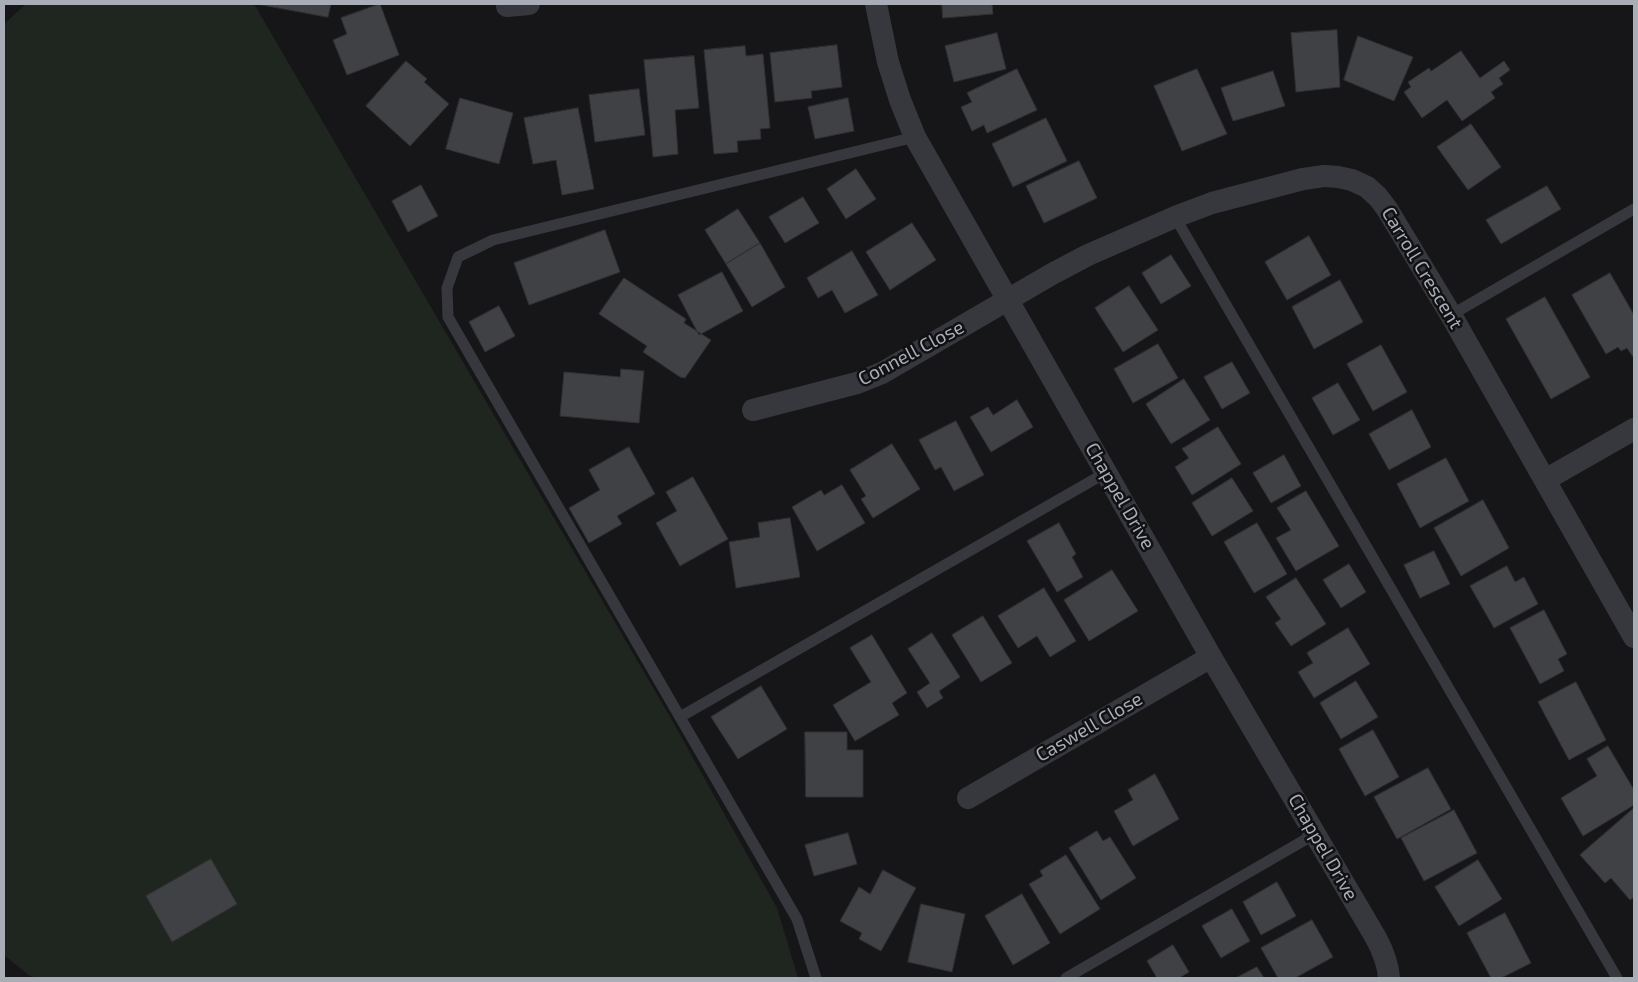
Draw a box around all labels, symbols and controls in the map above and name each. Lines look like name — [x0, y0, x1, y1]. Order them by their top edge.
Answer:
street label: Carroll Crescent — [1377, 203, 1467, 333]
street label: Connell Close — [854, 316, 968, 390]
street label: Chappel Drive — [1080, 439, 1160, 553]
street label: Caswell Close — [1032, 687, 1146, 767]
street label: Chappel Drive — [1283, 790, 1363, 904]

